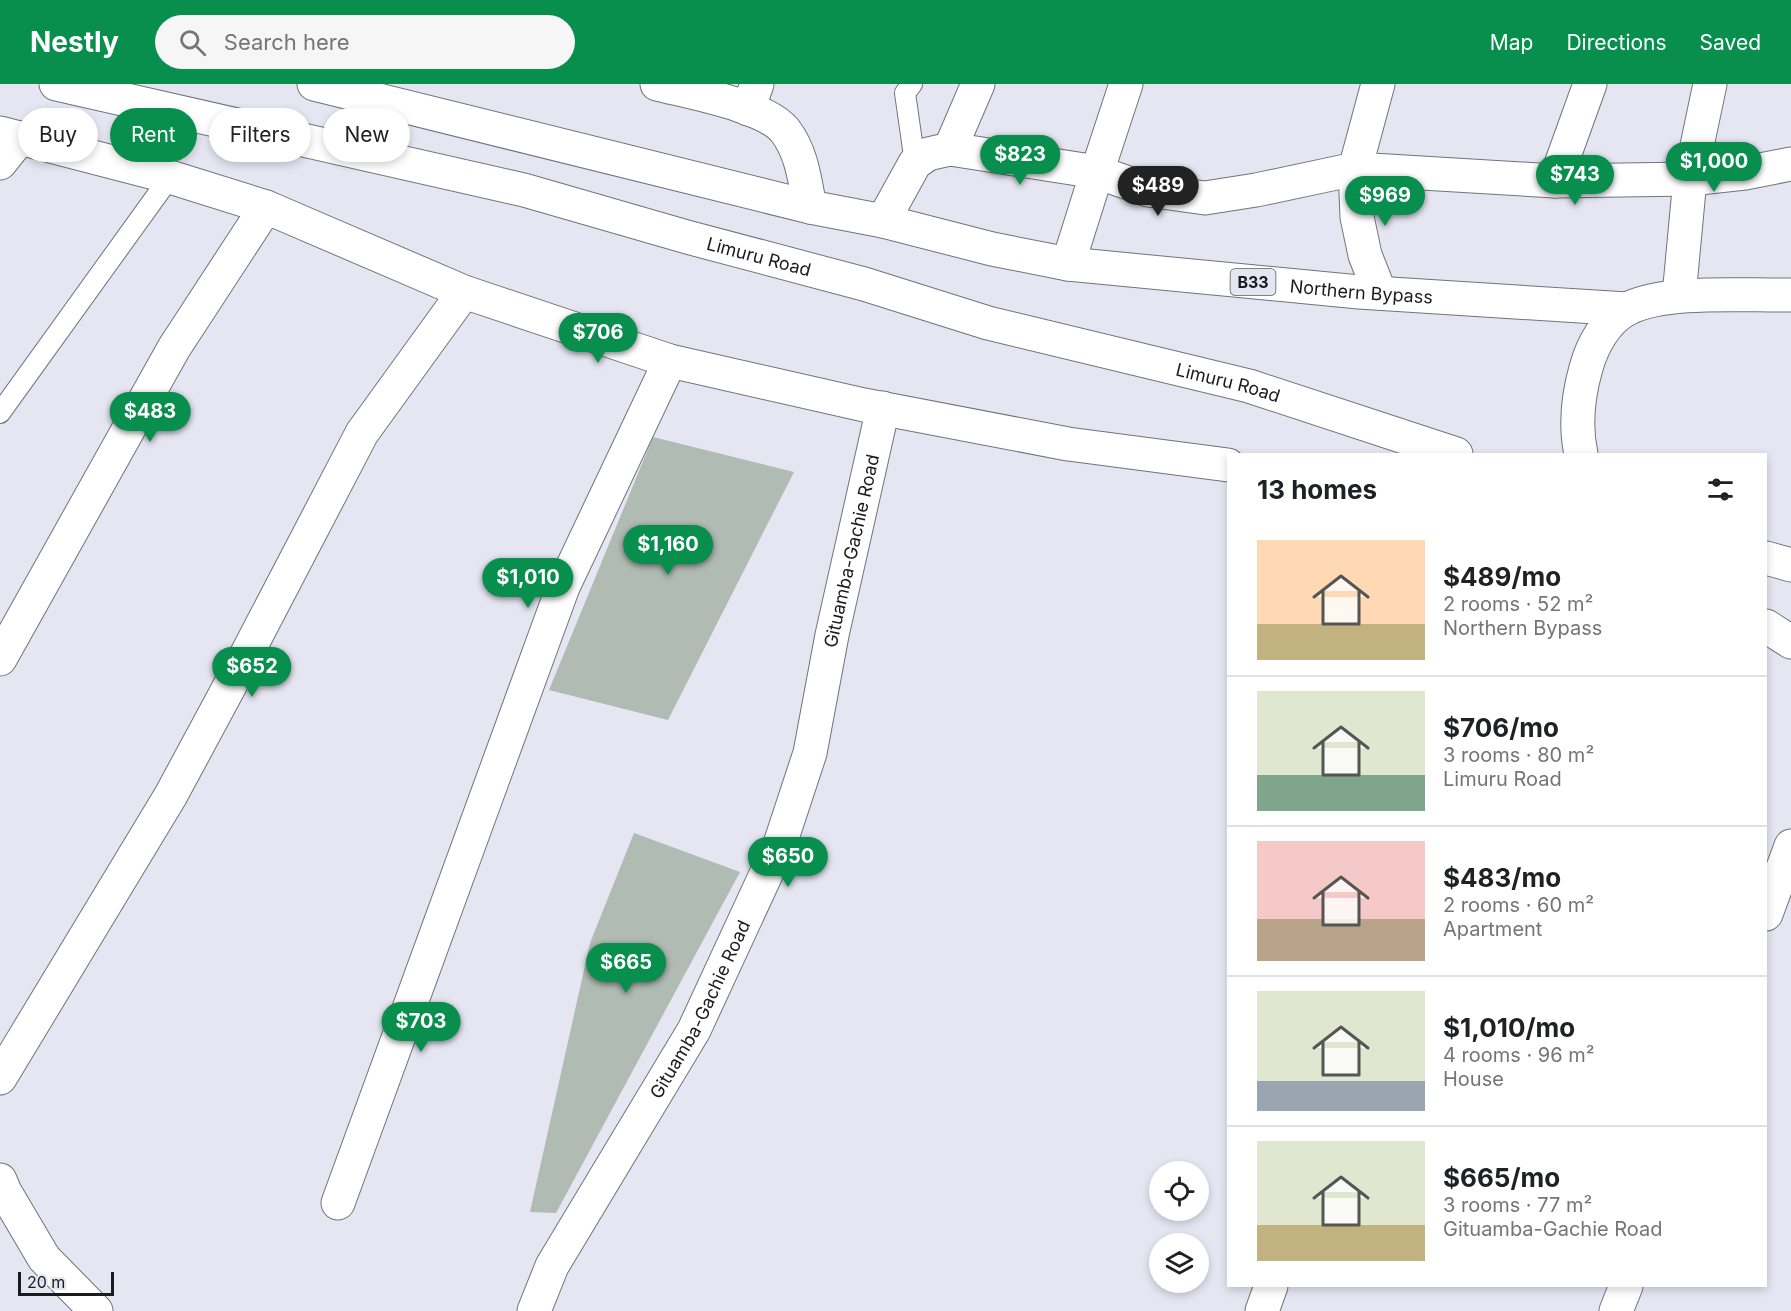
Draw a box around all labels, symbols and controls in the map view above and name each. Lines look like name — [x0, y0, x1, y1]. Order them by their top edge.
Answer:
search box — [155, 15, 575, 69]
text: Nestly — [30, 25, 119, 59]
icon: search — [176, 26, 209, 59]
text: Search here — [224, 29, 350, 55]
text: Map — [1490, 30, 1533, 55]
text: Directions — [1566, 30, 1667, 55]
text: Saved — [1700, 30, 1761, 55]
chip: Buy — [18, 108, 98, 162]
chip: Rent — [110, 108, 197, 162]
chip: Filters — [209, 108, 311, 162]
chip: New — [323, 108, 410, 162]
pin: $823 — [984, 135, 1056, 186]
text: $823 — [994, 142, 1046, 166]
pin: $1,000 — [1665, 142, 1763, 193]
text: $1,000 — [1680, 149, 1748, 173]
pin: $743 — [1539, 155, 1611, 206]
text: $743 — [1550, 162, 1600, 186]
pin: $489 — [1122, 166, 1194, 217]
text: $489 — [1132, 173, 1184, 197]
pin: $969 — [1349, 176, 1421, 227]
text: $969 — [1359, 183, 1411, 207]
street label: Limuru Road — [705, 232, 813, 280]
road number: B33 — [1230, 269, 1276, 295]
street label: Northern Bypass — [1289, 275, 1434, 307]
pin: $706 — [562, 313, 634, 364]
text: $706 — [573, 320, 623, 344]
street label: Limuru Road — [1174, 358, 1283, 406]
pin: $483 — [114, 392, 186, 443]
text: $483 — [124, 399, 176, 423]
street label: Gituamba-Gachie Road — [819, 452, 883, 649]
icon: filters — [1704, 473, 1737, 506]
text: 13 homes — [1257, 474, 1377, 505]
pin: $1,160 — [619, 525, 717, 576]
text: $1,160 — [637, 532, 699, 556]
pin: $1,010 — [479, 558, 577, 609]
text: $489/mo — [1443, 561, 1561, 592]
icon: home — [1305, 564, 1377, 636]
text: $1,010 — [496, 565, 560, 589]
text: 2 rooms · 52 m² — [1443, 592, 1593, 616]
text: Northern Bypass — [1443, 616, 1602, 640]
pin: $652 — [216, 647, 288, 698]
text: $652 — [226, 654, 278, 678]
text: $706/mo — [1443, 712, 1559, 743]
icon: home — [1305, 715, 1377, 787]
text: 3 rooms · 80 m² — [1443, 743, 1594, 767]
text: Limuru Road — [1443, 767, 1562, 791]
pin: $650 — [752, 837, 824, 888]
text: $650 — [762, 844, 814, 868]
text: $483/mo — [1443, 862, 1561, 893]
icon: home — [1305, 865, 1377, 937]
text: 2 rooms · 60 m² — [1443, 893, 1594, 917]
street label: Gituamba-Gachie Road — [645, 917, 754, 1102]
text: Apartment — [1443, 917, 1542, 941]
pin: $665 — [590, 943, 662, 994]
text: $665 — [600, 950, 652, 974]
pin: $703 — [385, 1002, 457, 1053]
text: $703 — [396, 1009, 446, 1033]
text: $1,010/mo — [1443, 1012, 1575, 1043]
icon: home — [1305, 1015, 1377, 1087]
text: 4 rooms · 96 m² — [1443, 1043, 1595, 1067]
text: House — [1443, 1067, 1504, 1091]
map controls — [1149, 1161, 1209, 1293]
button: locate — [1149, 1161, 1209, 1221]
text: $665/mo — [1443, 1162, 1560, 1193]
icon: home — [1305, 1165, 1377, 1237]
text: 3 rooms · 77 m² — [1443, 1193, 1592, 1217]
text: Gituamba-Gachie Road — [1443, 1217, 1663, 1241]
button: layers — [1149, 1233, 1209, 1293]
scale bar — [18, 1269, 114, 1296]
text: 20 m — [27, 1272, 65, 1292]

